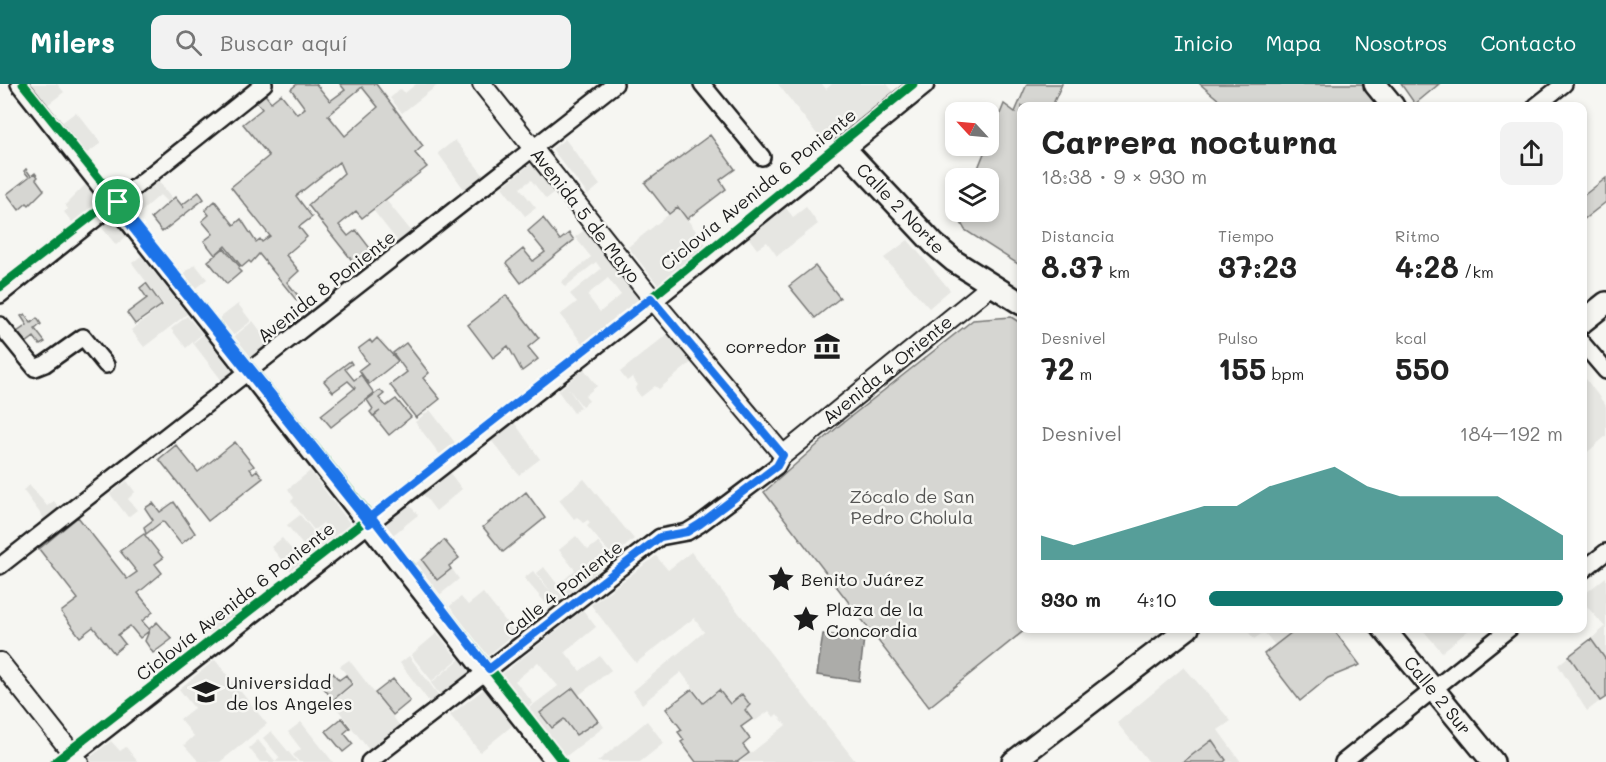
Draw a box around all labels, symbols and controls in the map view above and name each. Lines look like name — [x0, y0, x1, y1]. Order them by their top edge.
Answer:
search box — [151, 15, 571, 69]
text: Milers — [30, 24, 115, 60]
icon: search — [172, 26, 205, 59]
text: Buscar aquí — [220, 28, 348, 57]
text: Inicio — [1174, 29, 1233, 56]
text: Mapa — [1266, 29, 1321, 56]
text: Nosotros — [1354, 29, 1448, 56]
text: Contacto — [1481, 29, 1576, 56]
street label: Ciclovía Avenida 6 Poniente — [655, 102, 861, 276]
north arrow — [945, 102, 999, 156]
map controls — [945, 102, 999, 222]
text: Carrera nocturna — [1041, 119, 1338, 162]
button: share — [1500, 122, 1563, 185]
street label: Avenida 5 de Mayo — [526, 142, 647, 288]
street label: Calle 2 Norte — [851, 157, 951, 259]
text: 18:38 · 9 × 930 m — [1041, 163, 1207, 189]
button: layers — [945, 168, 999, 222]
pin — [92, 176, 143, 227]
icon: arrive — [101, 185, 134, 218]
street label: Avenida 8 Poniente — [252, 224, 400, 348]
text: Distancia — [1041, 225, 1115, 246]
text: Tiempo — [1218, 225, 1274, 246]
text: Ritmo — [1395, 225, 1439, 246]
text: 8.37 — [1041, 246, 1104, 286]
text: 37:23 — [1218, 246, 1297, 286]
text: 4:28 — [1395, 246, 1459, 286]
text: km — [1104, 261, 1130, 282]
text: /km — [1459, 261, 1494, 282]
street label: Avenida 4 Oriente — [817, 309, 957, 429]
text: Desnivel — [1041, 327, 1106, 348]
text: Pulso — [1218, 327, 1258, 348]
text: kcal — [1395, 327, 1427, 348]
museum icon: corredor — [812, 331, 842, 361]
place label: corredor — [725, 334, 807, 358]
text: 72 — [1041, 348, 1074, 388]
text: 155 — [1218, 348, 1266, 388]
text: 550 — [1395, 348, 1449, 388]
text: m — [1074, 363, 1092, 384]
text: bpm — [1266, 363, 1304, 384]
text: Desnivel — [1041, 420, 1122, 446]
text: 184–192 m — [1460, 420, 1563, 446]
park label: Zócalo de San Pedro Cholula — [849, 484, 975, 529]
street label: Ciclovía Avenida 6 Poniente — [131, 516, 339, 686]
street label: Calle 4 Poniente — [499, 534, 627, 642]
place icon: Benito Juárez — [766, 564, 796, 594]
place label: Benito Juárez — [801, 567, 924, 591]
text: 930 m — [1041, 586, 1101, 612]
text: 4:10 — [1137, 586, 1176, 612]
place label: Plaza de la Concordia — [826, 597, 924, 642]
place icon: Plaza de la Concordia — [791, 604, 821, 634]
street label: Calle 2 Sur — [1399, 651, 1477, 739]
place label: Universidad de los Angeles — [226, 670, 352, 715]
school or university icon: Universidad de los Angeles — [191, 677, 221, 707]

